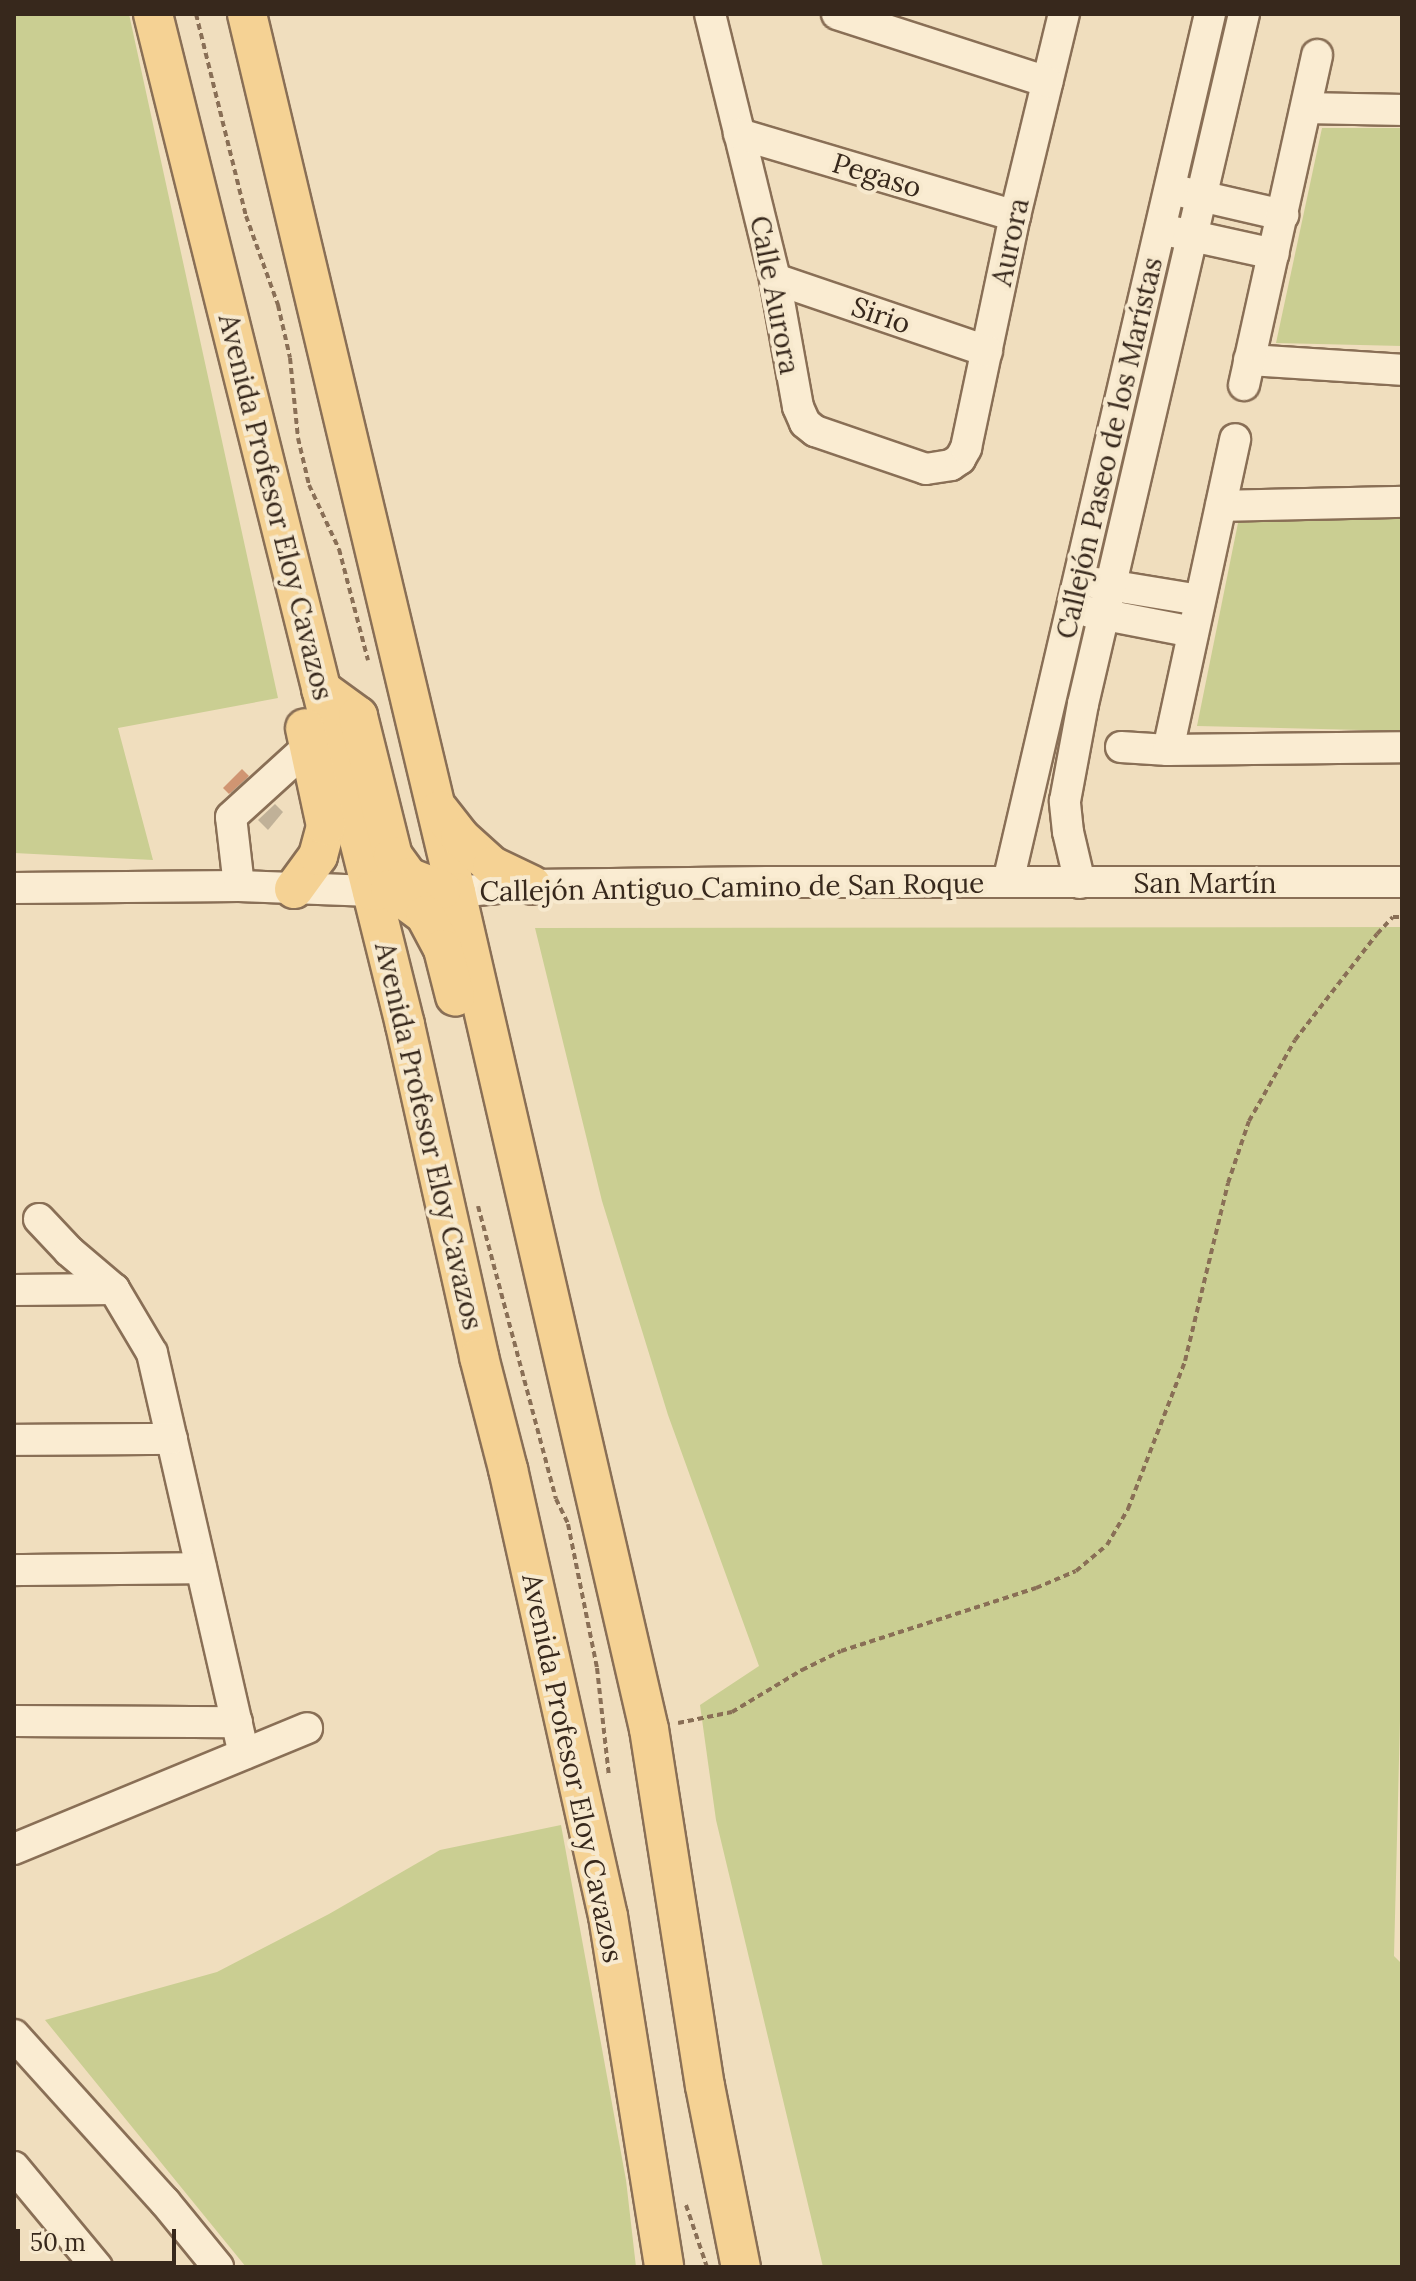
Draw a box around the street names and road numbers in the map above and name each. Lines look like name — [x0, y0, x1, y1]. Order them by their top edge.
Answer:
street label: Pegaso — [829, 146, 925, 204]
street label: Aurora — [984, 195, 1036, 289]
street label: Calle Aurora — [743, 213, 807, 377]
street label: Callejón Paseo de los Marístas — [1049, 254, 1169, 642]
street label: Sirio — [847, 289, 915, 341]
street label: Avenida Profesor Eloy Cavazos — [212, 310, 340, 704]
street label: Callejón Antiguo Camino de San Roque — [479, 866, 985, 908]
street label: San Martín — [1134, 866, 1276, 900]
street label: Avenida Profesor Eloy Cavazos — [368, 939, 490, 1333]
street label: Avenida Profesor Eloy Cavazos — [515, 1570, 631, 1966]

